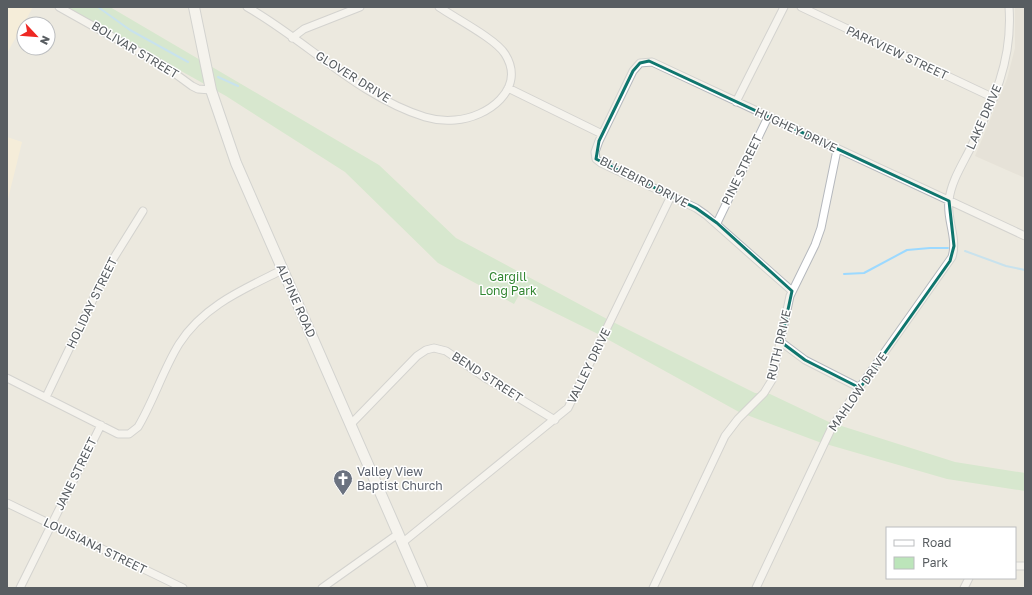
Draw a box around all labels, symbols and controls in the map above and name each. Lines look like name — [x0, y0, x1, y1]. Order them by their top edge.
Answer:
north arrow — [16, 16, 56, 56]
street label: BOLIVAR STREET — [89, 18, 182, 82]
street label: PARKVIEW STREET — [844, 22, 951, 83]
text: N — [38, 34, 53, 47]
street label: GLOVER DRIVE — [313, 48, 394, 106]
street label: LAKE DRIVE — [963, 82, 1005, 152]
street label: HUGHEY DRIVE — [753, 104, 840, 155]
street label: PINE STREET — [718, 132, 765, 207]
street label: BLUEBIRD DRIVE — [597, 153, 691, 210]
street label: HOLIDAY STREET — [63, 254, 120, 351]
street label: ALPINE ROAD — [273, 262, 319, 340]
park label: Cargill Long Park — [479, 269, 537, 298]
street label: RUTH DRIVE — [763, 308, 794, 382]
street label: VALLEY DRIVE — [564, 325, 613, 406]
street label: BEND STREET — [449, 348, 526, 405]
street label: MAHLOW DRIVE — [825, 349, 890, 434]
street label: JANE STREET — [51, 434, 100, 513]
place label: Valley View Baptist Church — [357, 464, 443, 493]
church icon: Valley View Baptist Church — [332, 468, 354, 496]
street label: LOUISIANA STREET — [41, 514, 150, 577]
legend — [886, 527, 1016, 579]
text: Road — [922, 535, 951, 550]
text: Park — [922, 555, 948, 570]

